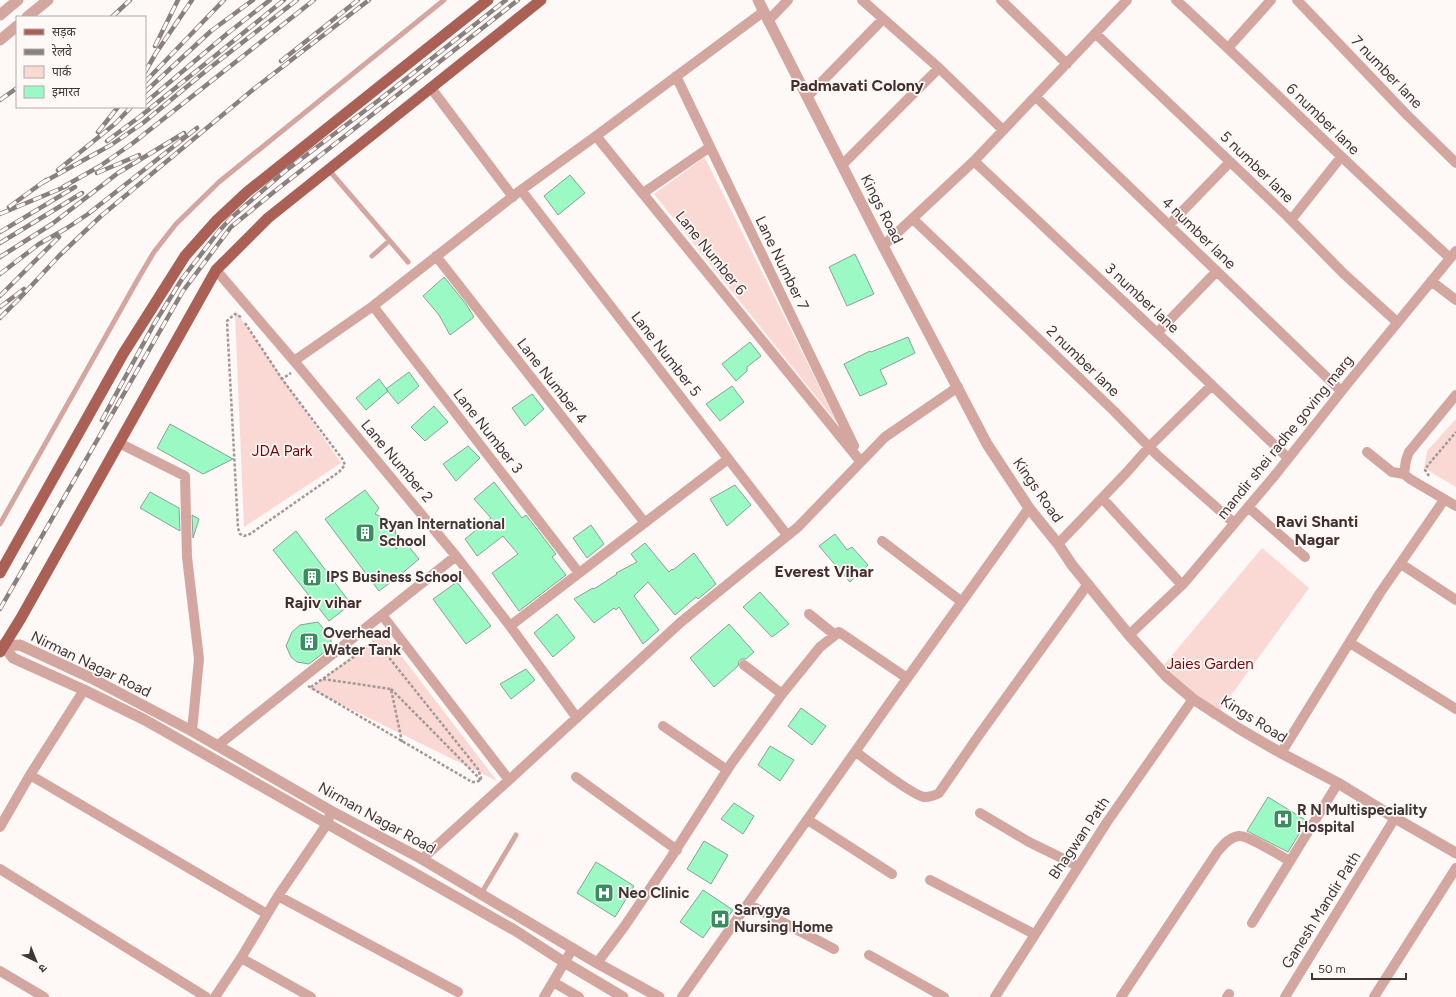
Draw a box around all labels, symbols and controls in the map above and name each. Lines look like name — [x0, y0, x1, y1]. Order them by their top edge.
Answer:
legend — [16, 16, 146, 108]
text: सड़क — [52, 25, 77, 39]
street label: 7 number lane — [1348, 32, 1426, 112]
text: रेलवे — [52, 44, 72, 59]
text: पार्क — [52, 65, 72, 79]
district label: Padmavati Colony — [790, 76, 925, 95]
street label: 6 number lane — [1283, 80, 1363, 158]
text: इमारत — [52, 85, 81, 99]
street label: 5 number lane — [1217, 127, 1297, 207]
street label: Kings Road — [857, 171, 907, 247]
street label: 4 number lane — [1158, 193, 1240, 273]
street label: Lane Number 6 — [672, 207, 751, 299]
street label: Lane Number 7 — [751, 213, 813, 313]
street label: 3 number lane — [1101, 259, 1183, 337]
street label: Lane Number 5 — [627, 308, 705, 400]
street label: 2 number lane — [1043, 322, 1123, 400]
street label: Lane Number 4 — [513, 335, 591, 427]
street label: mandir shei radhe goving marg — [1213, 351, 1357, 523]
street label: Lane Number 3 — [449, 385, 527, 477]
street label: Lane Number 2 — [357, 416, 437, 506]
park label: JDA Park — [252, 442, 313, 460]
street label: Kings Road — [1009, 454, 1067, 526]
district label: Ravi Shanti Nagar — [1276, 512, 1358, 549]
place label: Ryan International School — [379, 515, 505, 550]
building icon: Ryan International School — [354, 522, 376, 544]
district label: Everest Vihar — [774, 562, 874, 581]
building icon: IPS Business School — [301, 566, 323, 588]
place label: IPS Business School — [326, 568, 462, 586]
district label: Rajiv vihar — [284, 593, 362, 612]
place label: Overhead Water Tank — [323, 624, 401, 659]
street label: Nirman Nagar Road — [28, 627, 154, 701]
building icon: Overhead Water Tank — [298, 631, 320, 653]
park label: Jaies Garden — [1166, 655, 1254, 673]
street label: Kings Road — [1217, 691, 1291, 747]
street label: Nirman Nagar Road — [315, 778, 439, 858]
street label: Bhagwan Path — [1045, 793, 1113, 883]
place label: R N Multispeciality Hospital — [1297, 801, 1428, 836]
hospital icon: R N Multispeciality Hospital — [1272, 808, 1294, 830]
street label: Ganesh Mandir Path — [1278, 848, 1364, 972]
hospital icon: Neo Clinic — [593, 882, 615, 904]
place label: Neo Clinic — [618, 884, 689, 902]
place label: Sarvgya Nursing Home — [734, 901, 834, 936]
hospital icon: Sarvgya Nursing Home — [709, 908, 731, 930]
north arrow — [16, 941, 56, 981]
scale bar — [1312, 955, 1406, 981]
text: उ — [35, 961, 49, 975]
text: 50 m — [1318, 962, 1346, 976]

